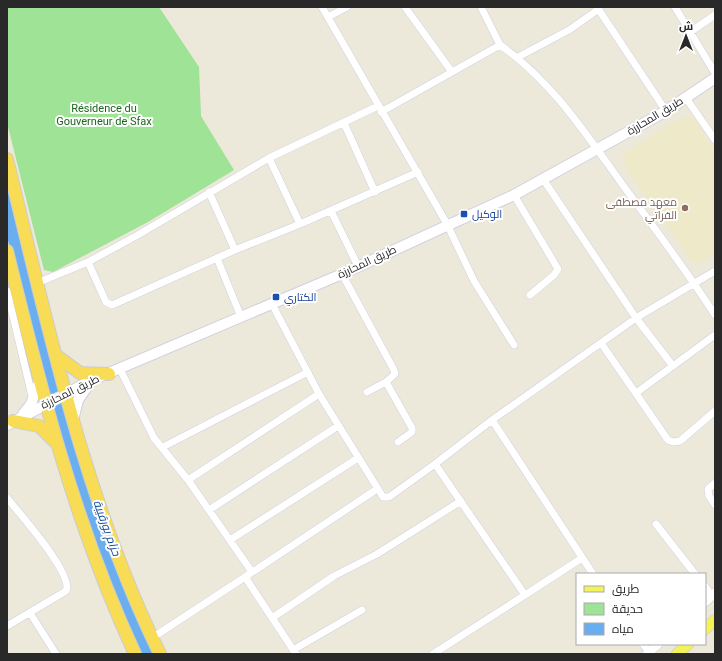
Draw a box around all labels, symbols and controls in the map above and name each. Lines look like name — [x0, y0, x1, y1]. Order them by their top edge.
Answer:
north arrow — [666, 16, 706, 56]
text: ش — [679, 20, 693, 33]
street label: طريق المحارزة — [624, 94, 686, 138]
park label: Résidence du Gouverneur de Sfax — [56, 102, 152, 128]
place label: معهد مصطفى الفراتي — [606, 196, 677, 224]
marker: معهد مصطفى الفراتي — [680, 203, 690, 213]
place label: الوكيل — [472, 208, 502, 221]
marker: الوكيل — [459, 209, 469, 219]
street label: طريق المحارزة — [336, 243, 398, 281]
place label: الكتاري — [284, 291, 316, 306]
marker: الكتاري — [271, 292, 281, 302]
street label: طريق المحارزة — [39, 372, 101, 412]
water label: حزام بورقيبة — [89, 498, 124, 559]
legend — [576, 573, 706, 645]
text: طريق — [612, 582, 640, 596]
text: حديقة — [612, 602, 643, 616]
text: مياه — [612, 622, 634, 636]

